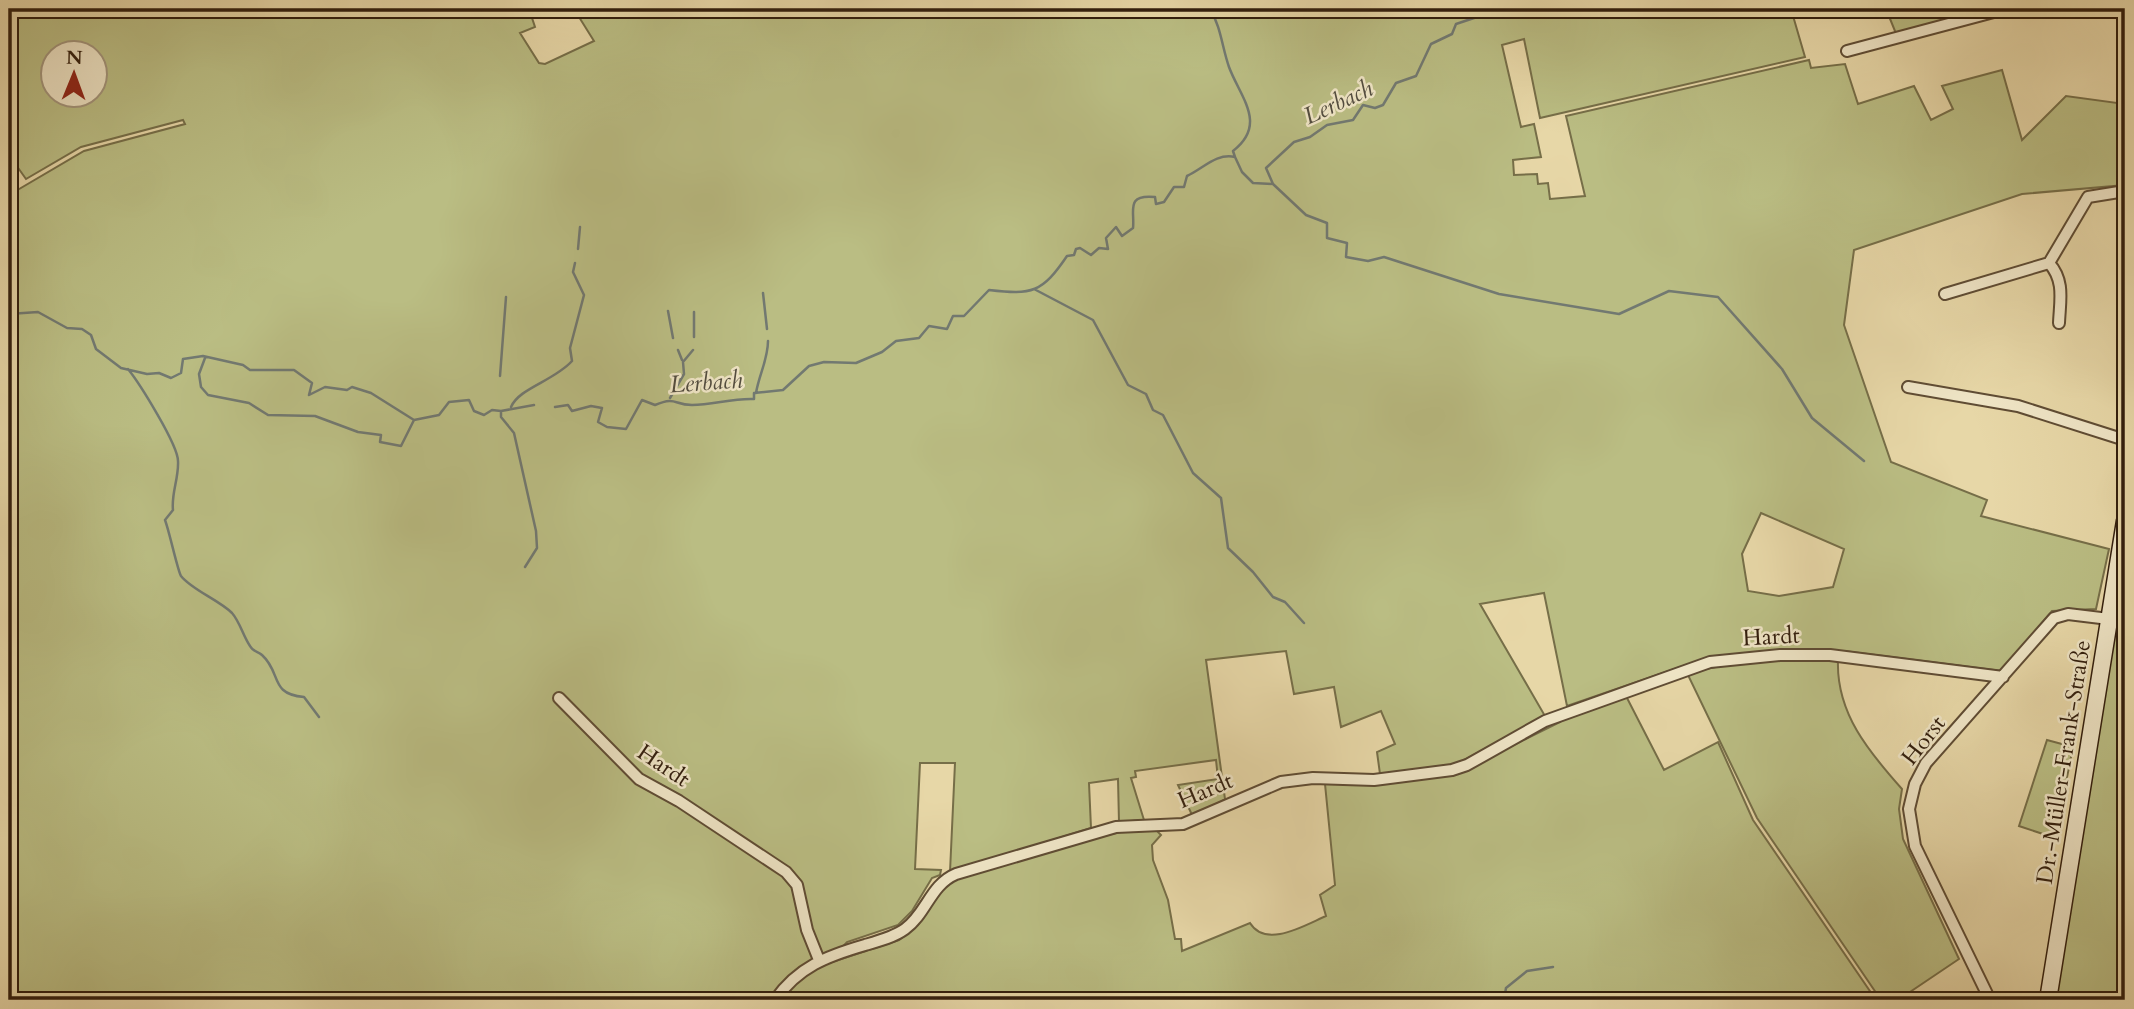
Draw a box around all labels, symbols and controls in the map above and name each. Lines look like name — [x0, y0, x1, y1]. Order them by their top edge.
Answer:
north arrow — [38, 38, 108, 108]
text: N — [66, 45, 83, 71]
water label: Lerbach — [1298, 72, 1379, 133]
water label: Lerbach — [669, 363, 744, 402]
street label: Hardt — [1742, 620, 1800, 653]
street label: Dr.-Müller-Frank-Straße — [2029, 638, 2098, 886]
street label: Horst — [1894, 709, 1953, 772]
street label: Hardt — [631, 737, 696, 794]
street label: Hardt — [1173, 765, 1238, 816]

